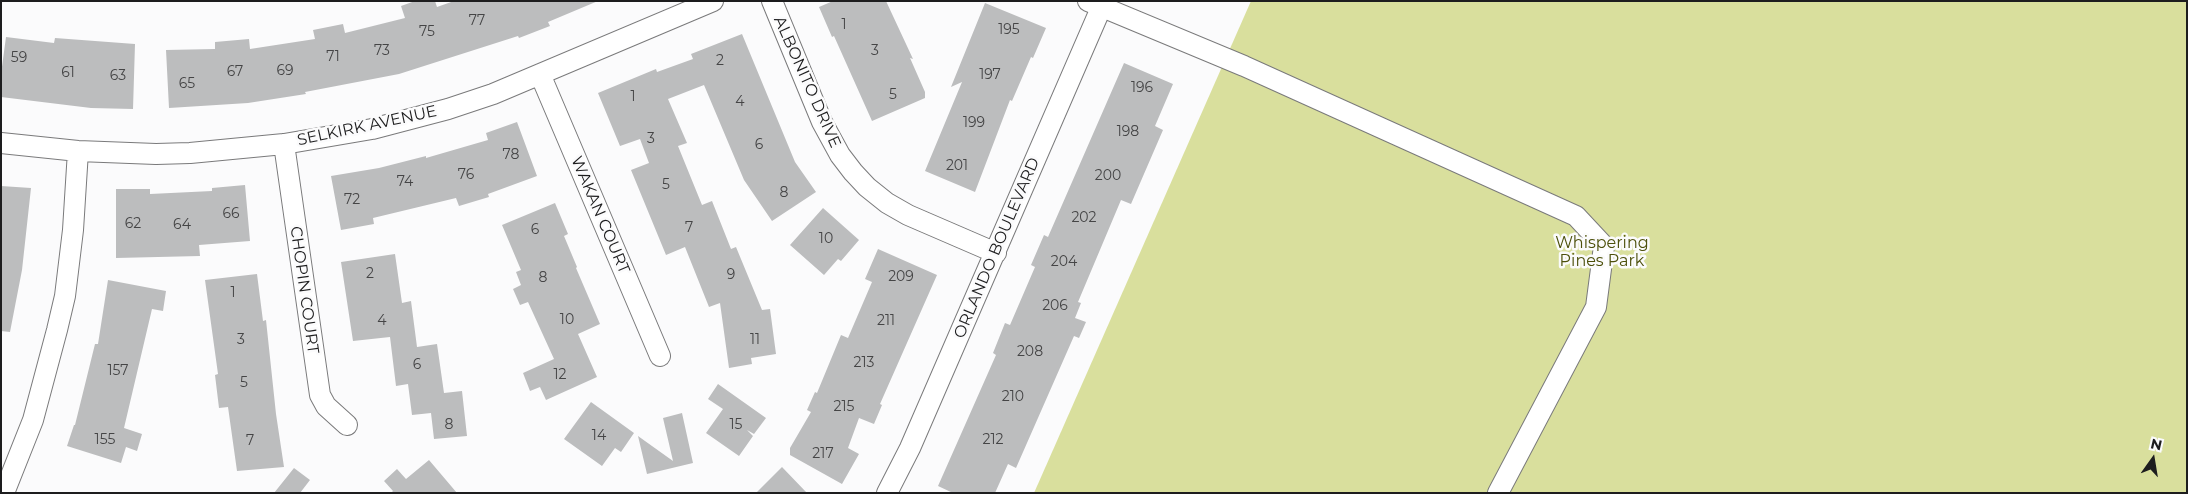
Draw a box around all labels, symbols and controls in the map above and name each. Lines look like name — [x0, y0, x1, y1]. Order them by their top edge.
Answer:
house number: 77 — [469, 13, 485, 29]
street label: ALBONITO DRIVE — [769, 13, 845, 151]
house number: 1 — [841, 17, 847, 33]
house number: 195 — [998, 22, 1020, 38]
house number: 75 — [419, 24, 435, 40]
house number: 73 — [374, 43, 390, 59]
house number: 3 — [871, 43, 879, 59]
house number: 71 — [326, 49, 340, 65]
house number: 59 — [11, 50, 27, 66]
house number: 2 — [716, 53, 724, 69]
house number: 69 — [276, 63, 294, 79]
house number: 67 — [227, 64, 243, 80]
house number: 61 — [61, 65, 75, 81]
house number: 197 — [979, 67, 1001, 83]
house number: 63 — [110, 68, 126, 84]
house number: 65 — [179, 76, 195, 92]
house number: 196 — [1131, 80, 1153, 96]
house number: 5 — [889, 87, 897, 103]
house number: 1 — [630, 89, 636, 105]
house number: 4 — [735, 94, 745, 110]
street label: SELKIRK AVENUE — [295, 102, 439, 150]
house number: 199 — [963, 115, 985, 131]
house number: 198 — [1117, 124, 1139, 140]
house number: 3 — [647, 131, 655, 147]
house number: 6 — [755, 137, 763, 153]
house number: 78 — [503, 147, 519, 163]
street label: WAKAN COURT — [567, 153, 633, 277]
street label: ORLANDO BOULEVARD — [950, 155, 1044, 341]
house number: 201 — [946, 158, 968, 174]
house number: 76 — [458, 167, 474, 183]
house number: 200 — [1095, 168, 1121, 184]
house number: 74 — [397, 174, 413, 190]
house number: 5 — [662, 177, 670, 193]
house number: 8 — [780, 185, 788, 201]
house number: 72 — [344, 192, 360, 208]
house number: 66 — [222, 206, 240, 222]
house number: 202 — [1071, 210, 1097, 226]
house number: 62 — [125, 216, 141, 232]
house number: 64 — [173, 217, 191, 233]
house number: 7 — [685, 220, 693, 236]
house number: 6 — [531, 222, 539, 238]
street label: CHOPIN COURT — [286, 225, 322, 355]
house number: 10 — [819, 231, 833, 247]
park label: Whispering Pines Park — [1555, 233, 1649, 271]
house number: 204 — [1051, 254, 1077, 270]
house number: 2 — [366, 266, 374, 282]
house number: 9 — [727, 267, 735, 283]
house number: 209 — [888, 269, 914, 285]
house number: 8 — [539, 270, 547, 286]
house number: 1 — [230, 285, 236, 301]
house number: 206 — [1042, 298, 1068, 314]
house number: 10 — [560, 312, 574, 328]
house number: 4 — [377, 313, 387, 329]
house number: 211 — [877, 313, 895, 329]
house number: 3 — [237, 332, 245, 348]
house number: 11 — [750, 332, 760, 348]
house number: 208 — [1017, 344, 1043, 360]
house number: 213 — [854, 355, 874, 371]
house number: 6 — [413, 357, 421, 373]
house number: 157 — [107, 363, 129, 379]
house number: 12 — [553, 367, 567, 383]
house number: 5 — [240, 375, 248, 391]
house number: 210 — [1002, 389, 1024, 405]
house number: 215 — [834, 399, 854, 415]
house number: 8 — [445, 417, 453, 433]
house number: 15 — [730, 417, 742, 433]
house number: 14 — [592, 428, 606, 444]
house number: 155 — [95, 432, 115, 448]
house number: 212 — [983, 432, 1003, 448]
house number: 7 — [246, 433, 254, 449]
north arrow — [2128, 434, 2178, 484]
text: N — [2149, 434, 2164, 454]
house number: 217 — [812, 446, 834, 462]

